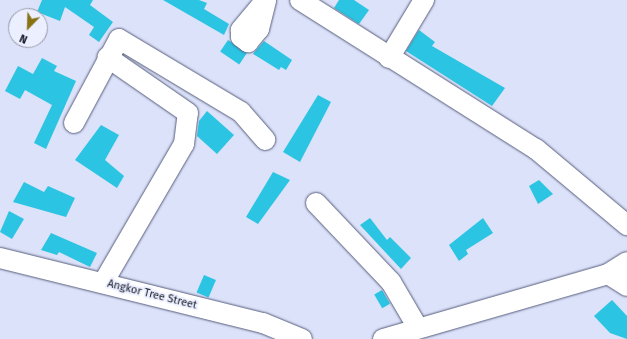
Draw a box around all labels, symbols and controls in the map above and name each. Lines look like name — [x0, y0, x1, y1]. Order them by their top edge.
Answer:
north arrow — [8, 8, 48, 48]
text: N — [18, 31, 29, 46]
street label: Angkor Tree Street — [106, 278, 198, 312]

